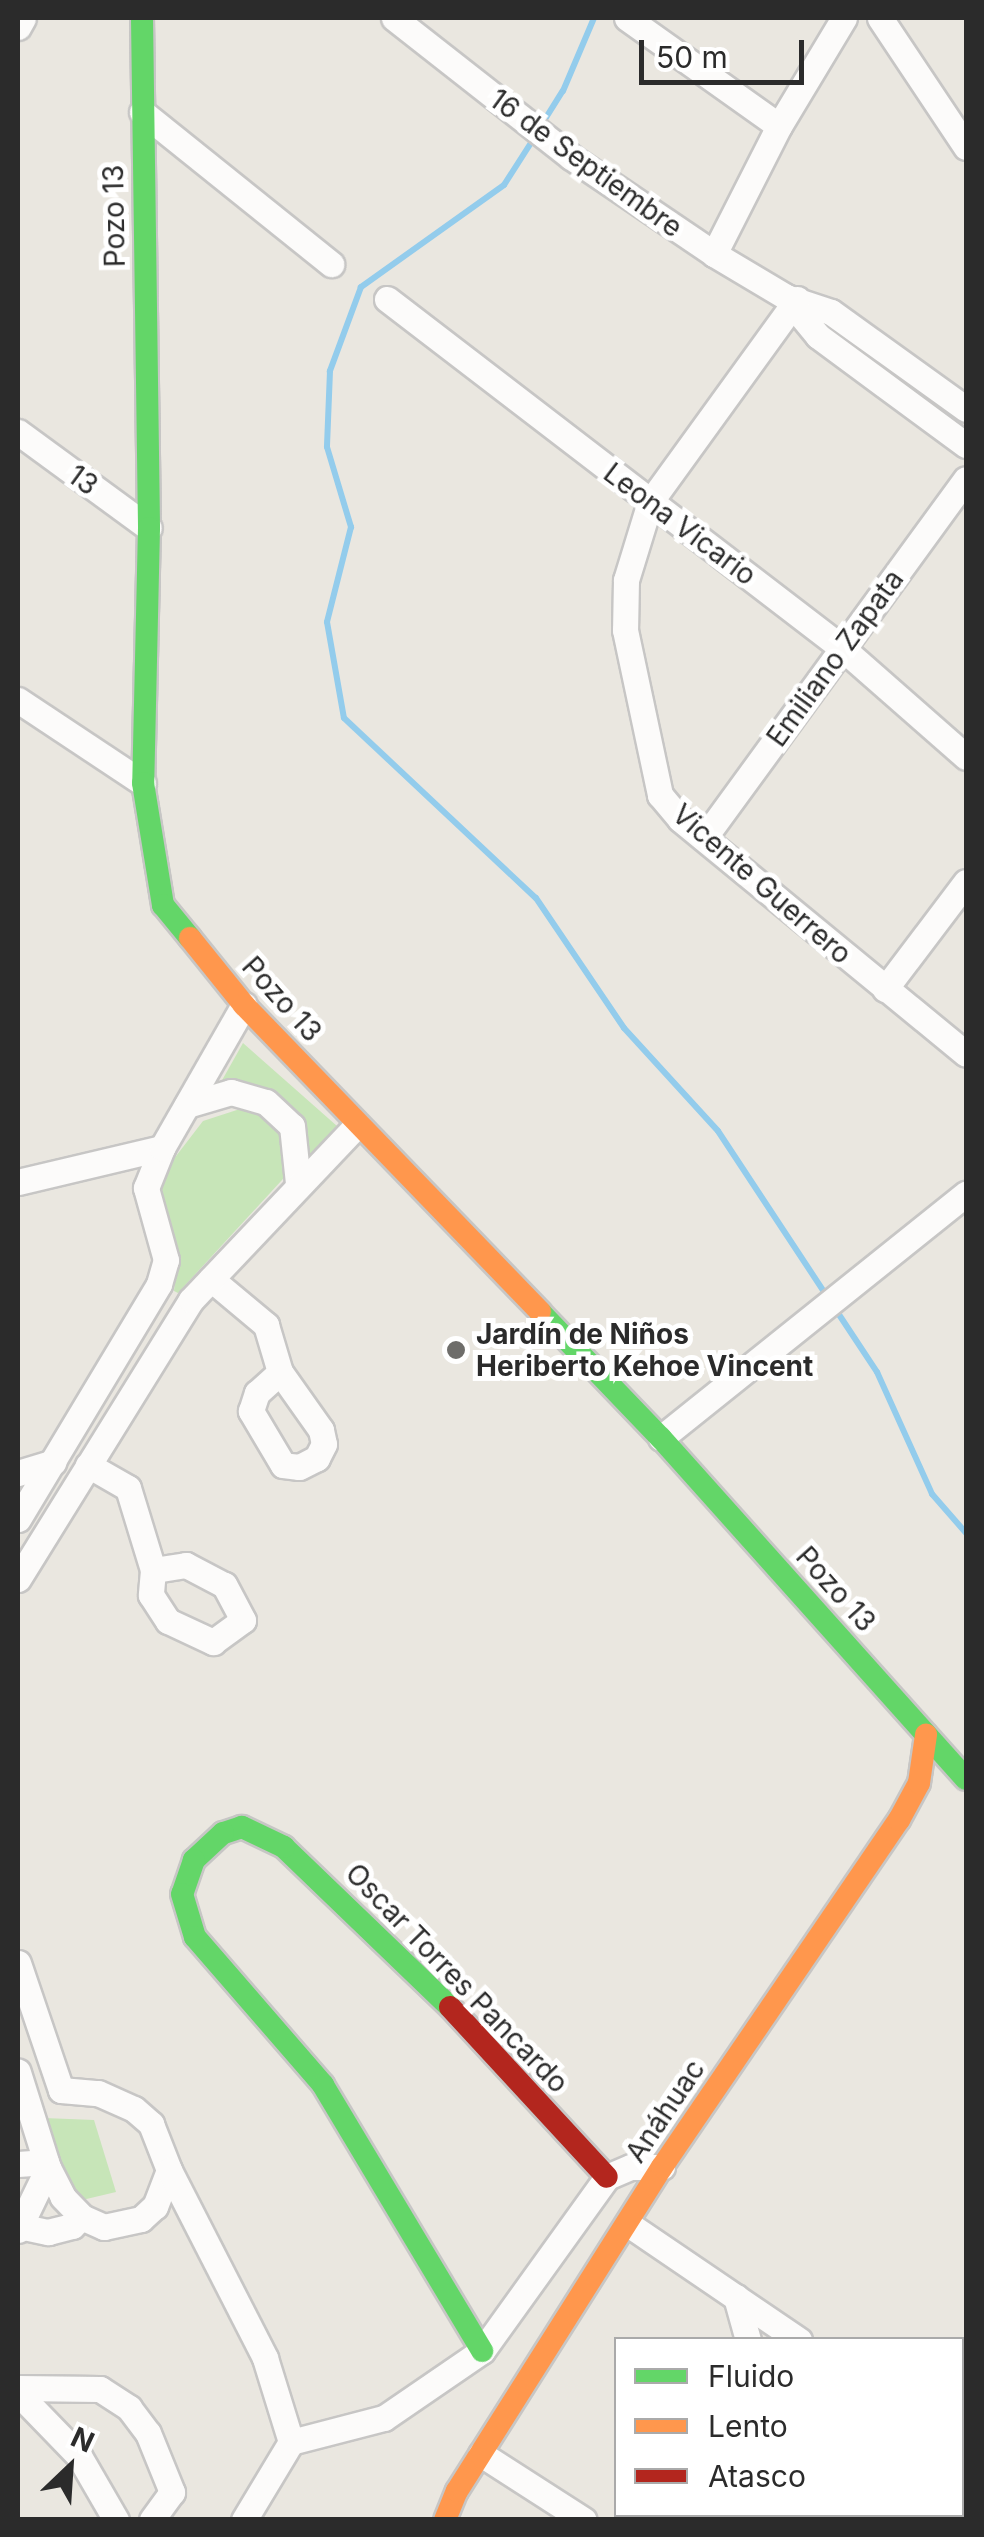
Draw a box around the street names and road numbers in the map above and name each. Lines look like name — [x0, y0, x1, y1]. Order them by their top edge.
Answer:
street label: 16 de Septiembre — [483, 82, 689, 244]
street label: Pozo 13 — [96, 164, 132, 268]
street label: Leona Vicario — [597, 456, 763, 592]
street label: 13 — [62, 458, 104, 502]
street label: Emiliano Zapata — [760, 563, 910, 753]
street label: Vicente Guerrero — [666, 797, 858, 971]
street label: Pozo 13 — [235, 950, 329, 1048]
street label: Pozo 13 — [789, 1540, 883, 1638]
street label: Oscar Torres Pancardo — [339, 1856, 575, 2100]
street label: Anáhuac — [619, 2053, 711, 2169]

